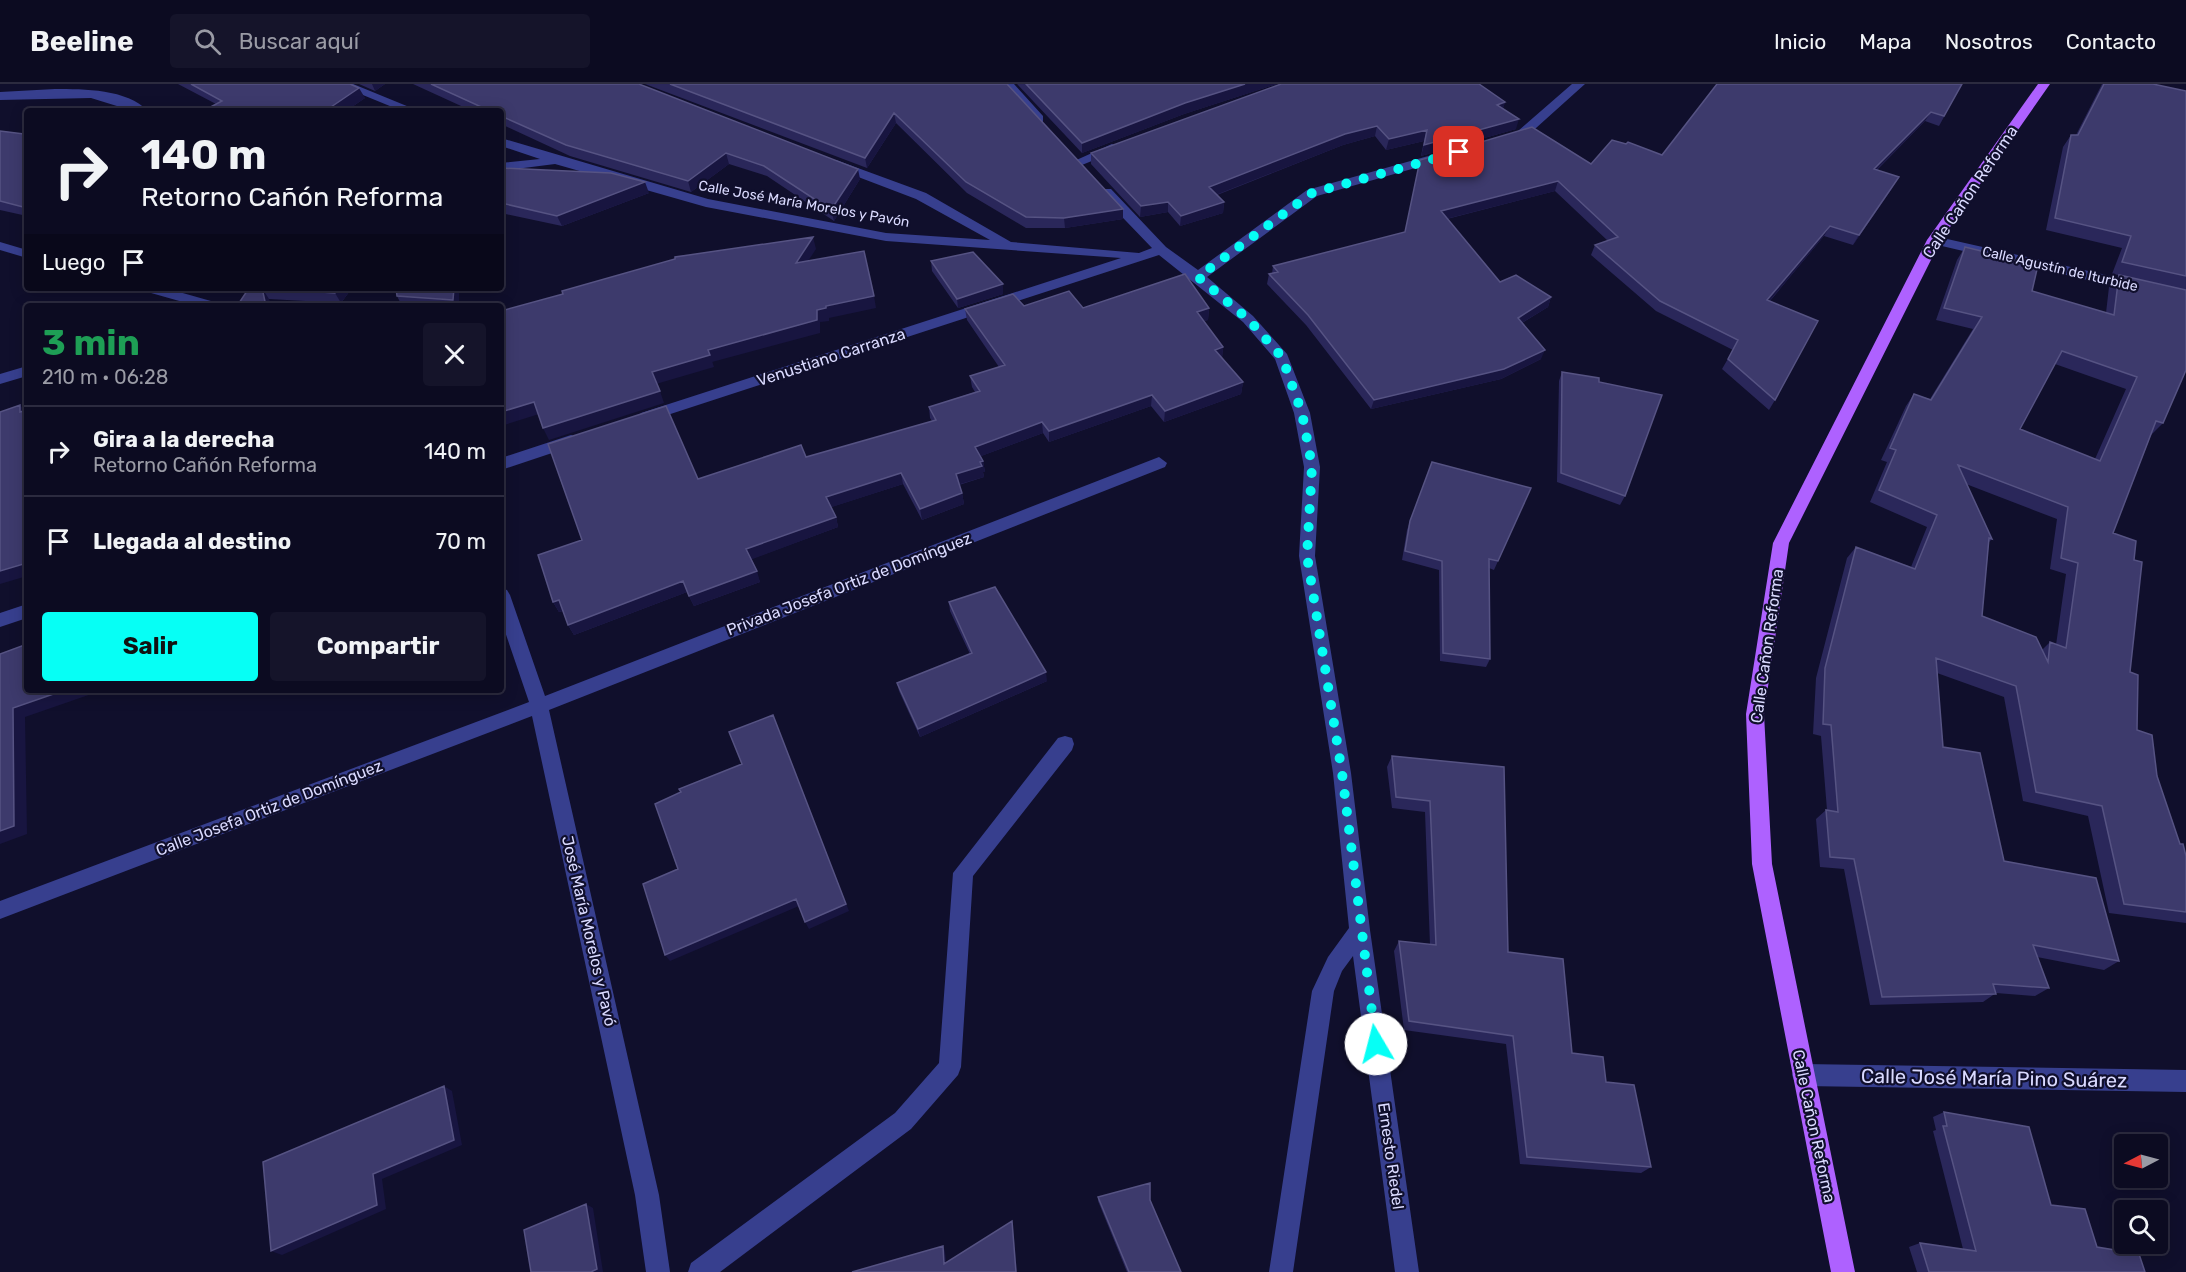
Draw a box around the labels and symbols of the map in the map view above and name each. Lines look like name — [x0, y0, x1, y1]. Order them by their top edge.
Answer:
street label: Calle Cañon Reforma — [1919, 122, 2021, 262]
pin — [1433, 126, 1484, 177]
street label: Calle José María Morelos y Pavón — [697, 177, 911, 231]
street label: Calle Agustín de Iturbide — [1980, 243, 2140, 295]
street label: Venustiano Carranza — [754, 324, 908, 390]
street label: Privada Josefa Ortiz de Domínguez — [724, 528, 974, 640]
street label: Calle Cañon Reforma — [1747, 568, 1787, 724]
street label: Calle Josefa Ortiz de Domínguez — [153, 756, 385, 860]
street label: José María Morelos y Pavó — [558, 834, 620, 1028]
position arrow — [1344, 1012, 1408, 1076]
street label: Calle Cañon Reforma — [1789, 1048, 1839, 1204]
street label: Calle José María Pino Suárez — [1861, 1064, 2127, 1092]
street label: Ernesto Riedel — [1374, 1101, 1408, 1211]
north arrow — [2114, 1134, 2168, 1188]

